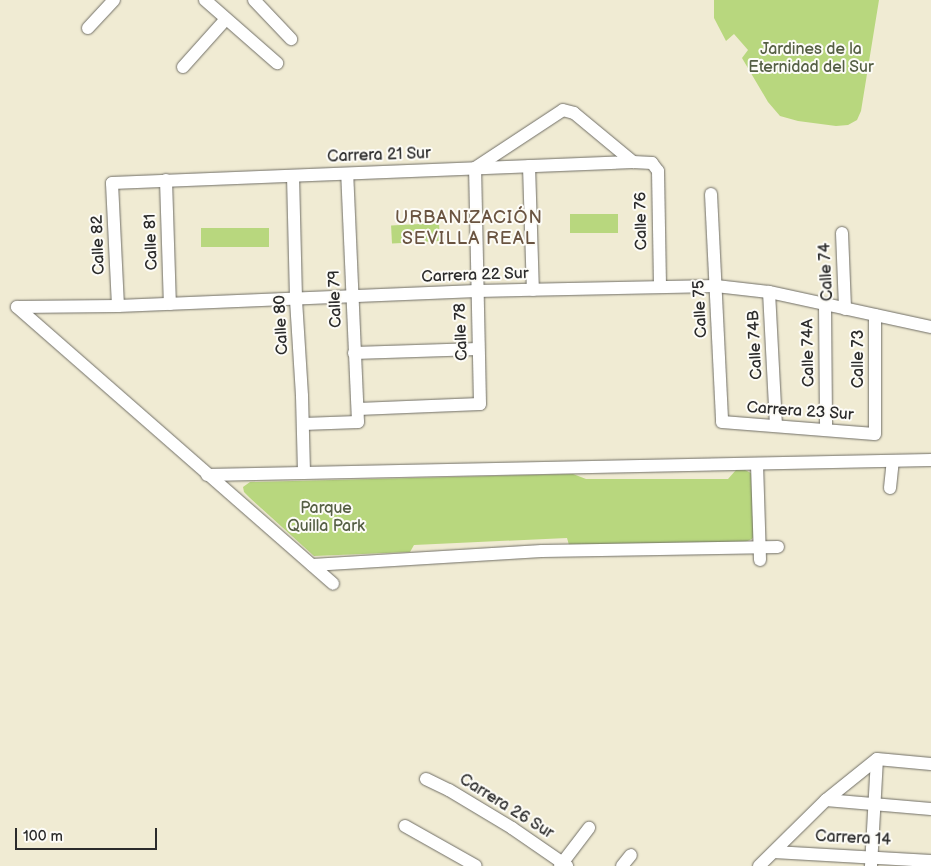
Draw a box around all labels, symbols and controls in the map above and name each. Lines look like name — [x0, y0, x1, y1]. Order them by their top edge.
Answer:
park label: Jardines de la Eternidad del Sur — [748, 40, 874, 78]
street label: Carrera 21 Sur — [327, 145, 431, 167]
street label: Calle 76 — [632, 191, 652, 251]
district label: URBANIZACIÓN SEVILLA REAL — [394, 208, 544, 250]
street label: Calle 81 — [141, 213, 163, 271]
street label: Calle 82 — [88, 215, 110, 275]
street label: Calle 74 — [816, 242, 838, 302]
street label: Carrera 22 Sur — [421, 265, 529, 287]
street label: Calle 79 — [325, 269, 347, 329]
street label: Calle 75 — [690, 279, 712, 339]
street label: Calle 80 — [271, 295, 293, 355]
street label: Calle 78 — [451, 302, 473, 362]
street label: Calle 74B — [745, 310, 767, 380]
street label: Calle 74A — [799, 319, 819, 387]
street label: Calle 73 — [849, 330, 869, 388]
street label: Carrera 23 Sur — [746, 399, 854, 425]
park label: Parque Quilla Park — [287, 499, 365, 537]
street label: Carrera 26 Sur — [455, 770, 557, 844]
scale bar — [18, 818, 160, 850]
text: 100 m — [23, 827, 63, 846]
street label: Carrera 14 — [815, 827, 891, 851]

